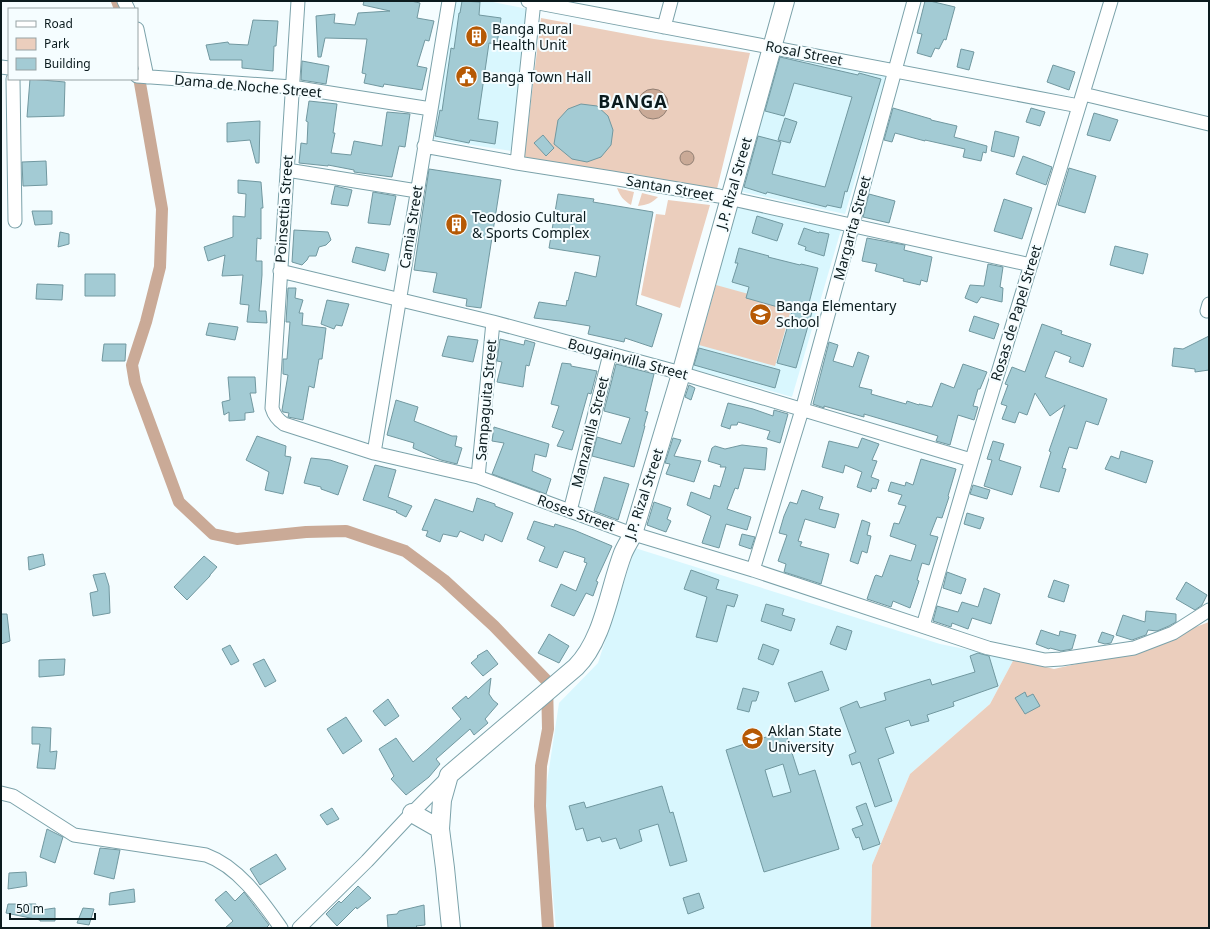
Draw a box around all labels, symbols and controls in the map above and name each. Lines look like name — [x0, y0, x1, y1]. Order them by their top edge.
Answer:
legend — [8, 8, 138, 80]
text: Road — [44, 15, 73, 32]
place label: Banga Rural Health Unit — [492, 19, 572, 54]
building icon: Banga Rural Health Unit — [464, 24, 490, 50]
text: Park — [44, 35, 70, 52]
street label: Rosal Street — [764, 36, 844, 69]
text: Building — [44, 55, 91, 72]
public building icon: Banga Town Hall — [453, 64, 479, 90]
place label: Banga Town Hall — [482, 67, 591, 86]
street label: Dama de Noche Street — [174, 70, 323, 101]
district label: BANGA — [598, 89, 668, 113]
street label: J.P. Rizal Street — [711, 135, 756, 233]
street label: Poinsettia Street — [270, 154, 297, 264]
street label: Santan Street — [625, 170, 715, 205]
street label: Margarita Street — [828, 173, 875, 282]
street label: Camia Street — [395, 184, 426, 270]
place label: Teodosio Cultural & Sports Complex — [472, 207, 590, 242]
building icon: Teodosio Cultural & Sports Complex — [444, 212, 470, 238]
street label: Rosas de Papel Street — [986, 242, 1045, 383]
place label: Banga Elementary School — [776, 296, 897, 331]
school or university icon: Banga Elementary School — [747, 301, 773, 327]
street label: Bougainvilla Street — [566, 333, 690, 384]
street label: Sampaguita Street — [471, 339, 500, 461]
street label: Manzanilla Street — [567, 374, 612, 489]
street label: J.P. Rizal Street — [619, 446, 667, 544]
street label: Roses Street — [535, 490, 618, 535]
place label: Aklan State University — [768, 721, 842, 756]
school or university icon: Aklan State University — [739, 726, 765, 752]
scale bar — [10, 895, 95, 921]
text: 50 m — [16, 900, 44, 917]

